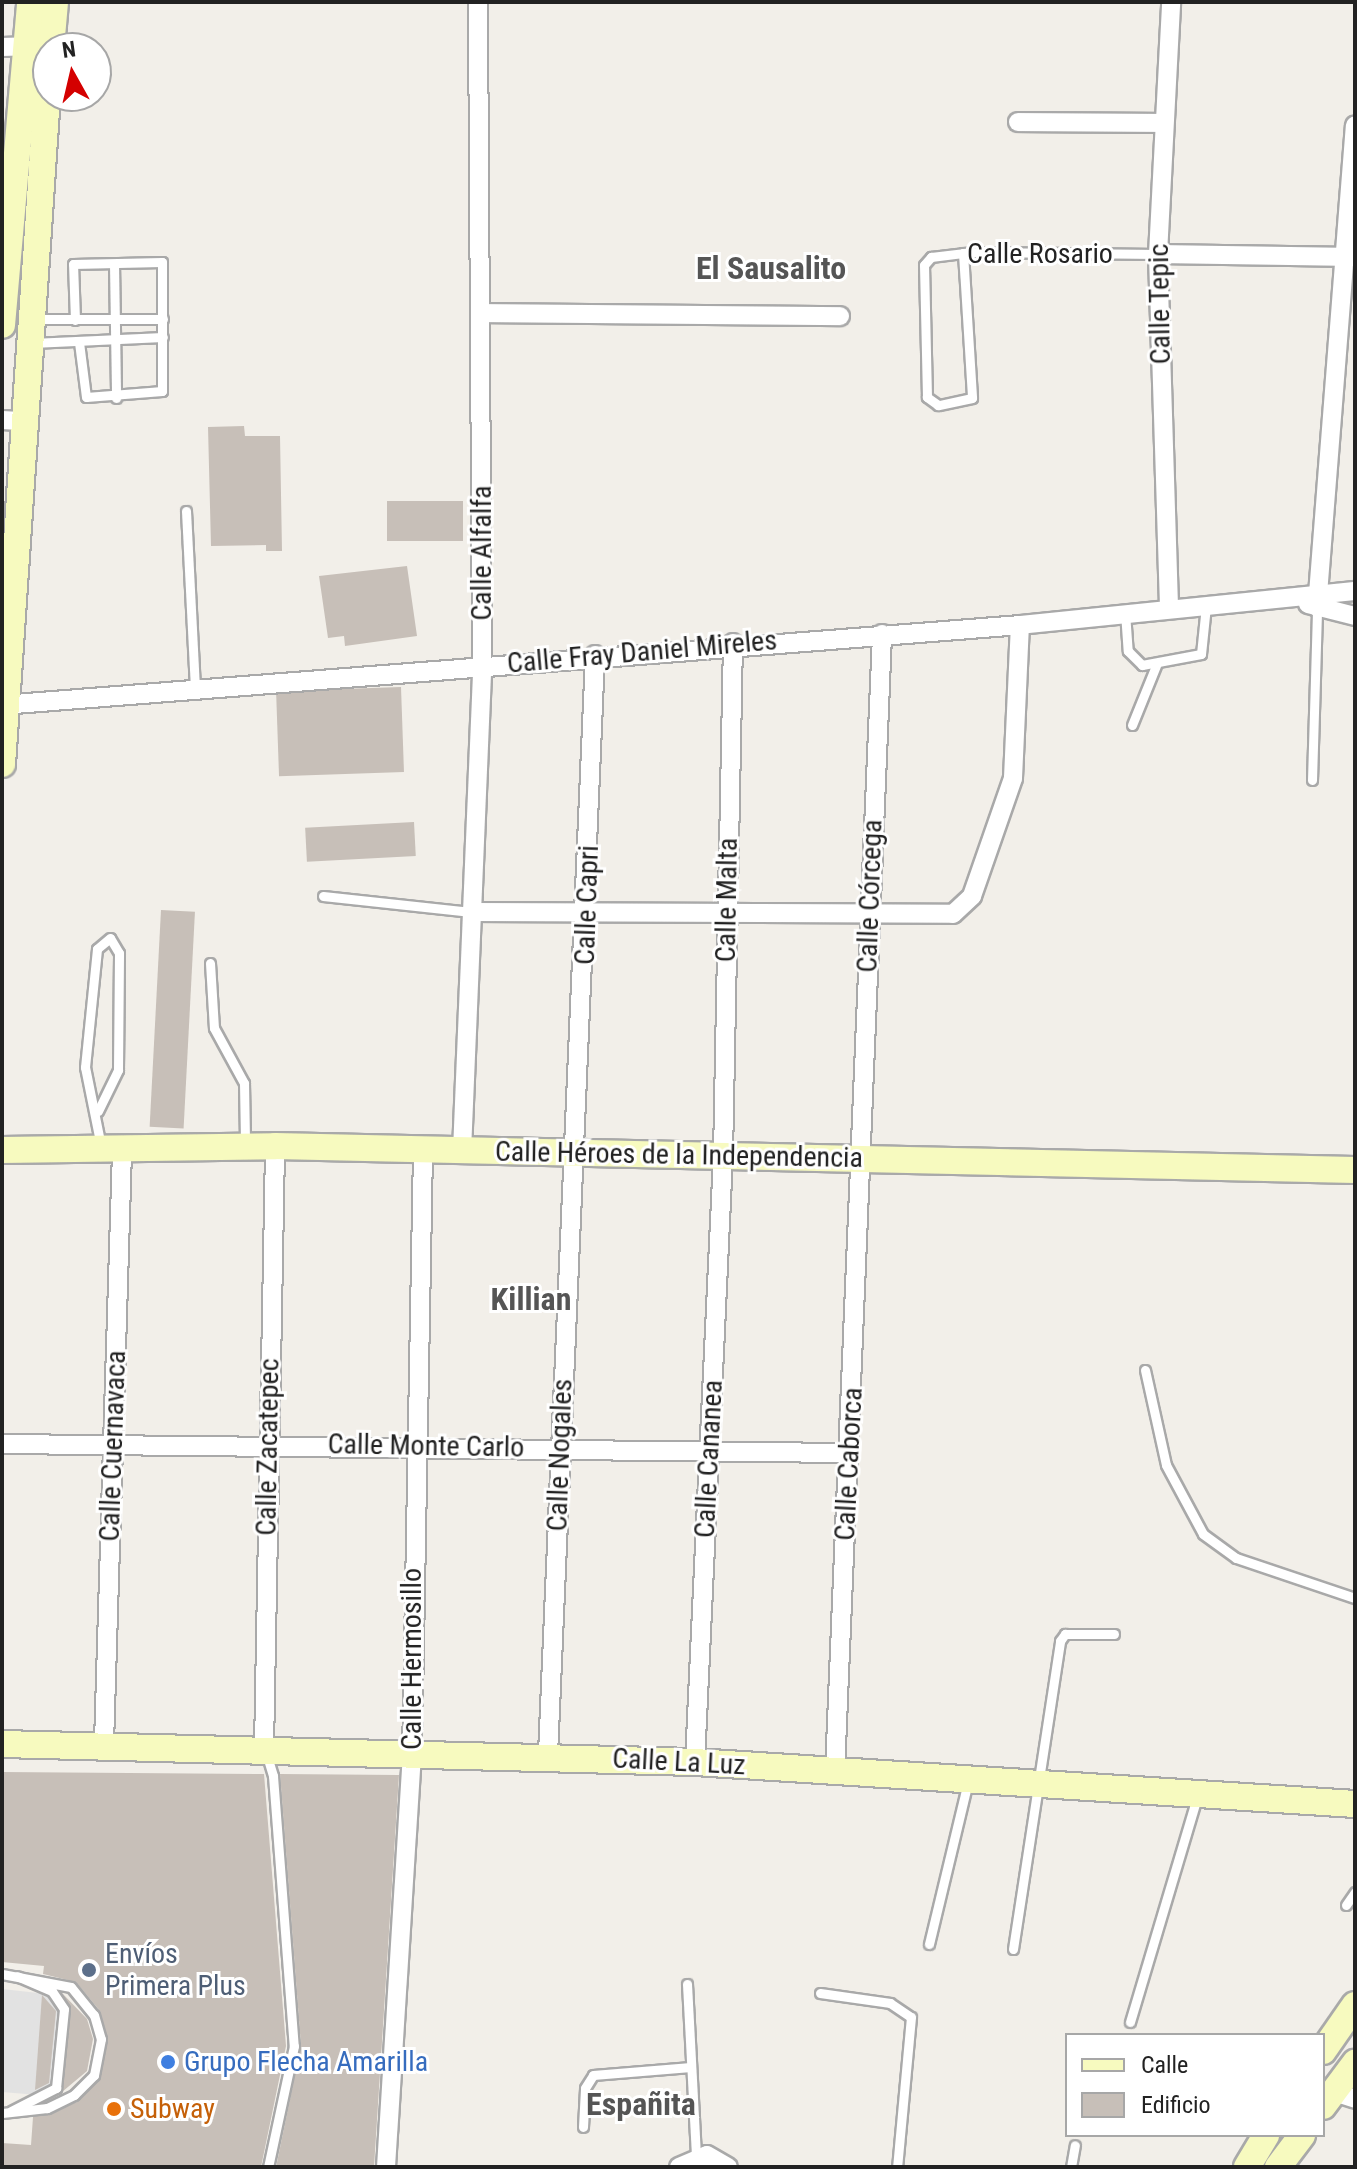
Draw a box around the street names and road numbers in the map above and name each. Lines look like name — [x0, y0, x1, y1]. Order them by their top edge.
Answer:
street label: Calle Rosario — [967, 237, 1113, 271]
street label: Calle Tepic — [1142, 243, 1178, 365]
street label: Calle Alfalfa — [465, 485, 499, 621]
street label: Calle Fray Daniel Mireles — [506, 623, 778, 681]
street label: Calle Córcega — [851, 819, 889, 973]
street label: Calle Malta — [709, 838, 745, 962]
street label: Calle Capri — [568, 845, 606, 965]
street label: Calle Héroes de la Independencia — [495, 1135, 863, 1175]
street label: Calle Cuernavaca — [93, 1350, 133, 1542]
street label: Calle Zacatepec — [250, 1358, 286, 1536]
street label: Calle Nogales — [541, 1378, 579, 1532]
street label: Calle Cananea — [688, 1379, 730, 1539]
street label: Calle Caborca — [828, 1386, 870, 1542]
street label: Calle Monte Carlo — [327, 1427, 525, 1465]
street label: Calle Hermosillo — [395, 1568, 429, 1750]
street label: Calle La Luz — [612, 1742, 746, 1782]

